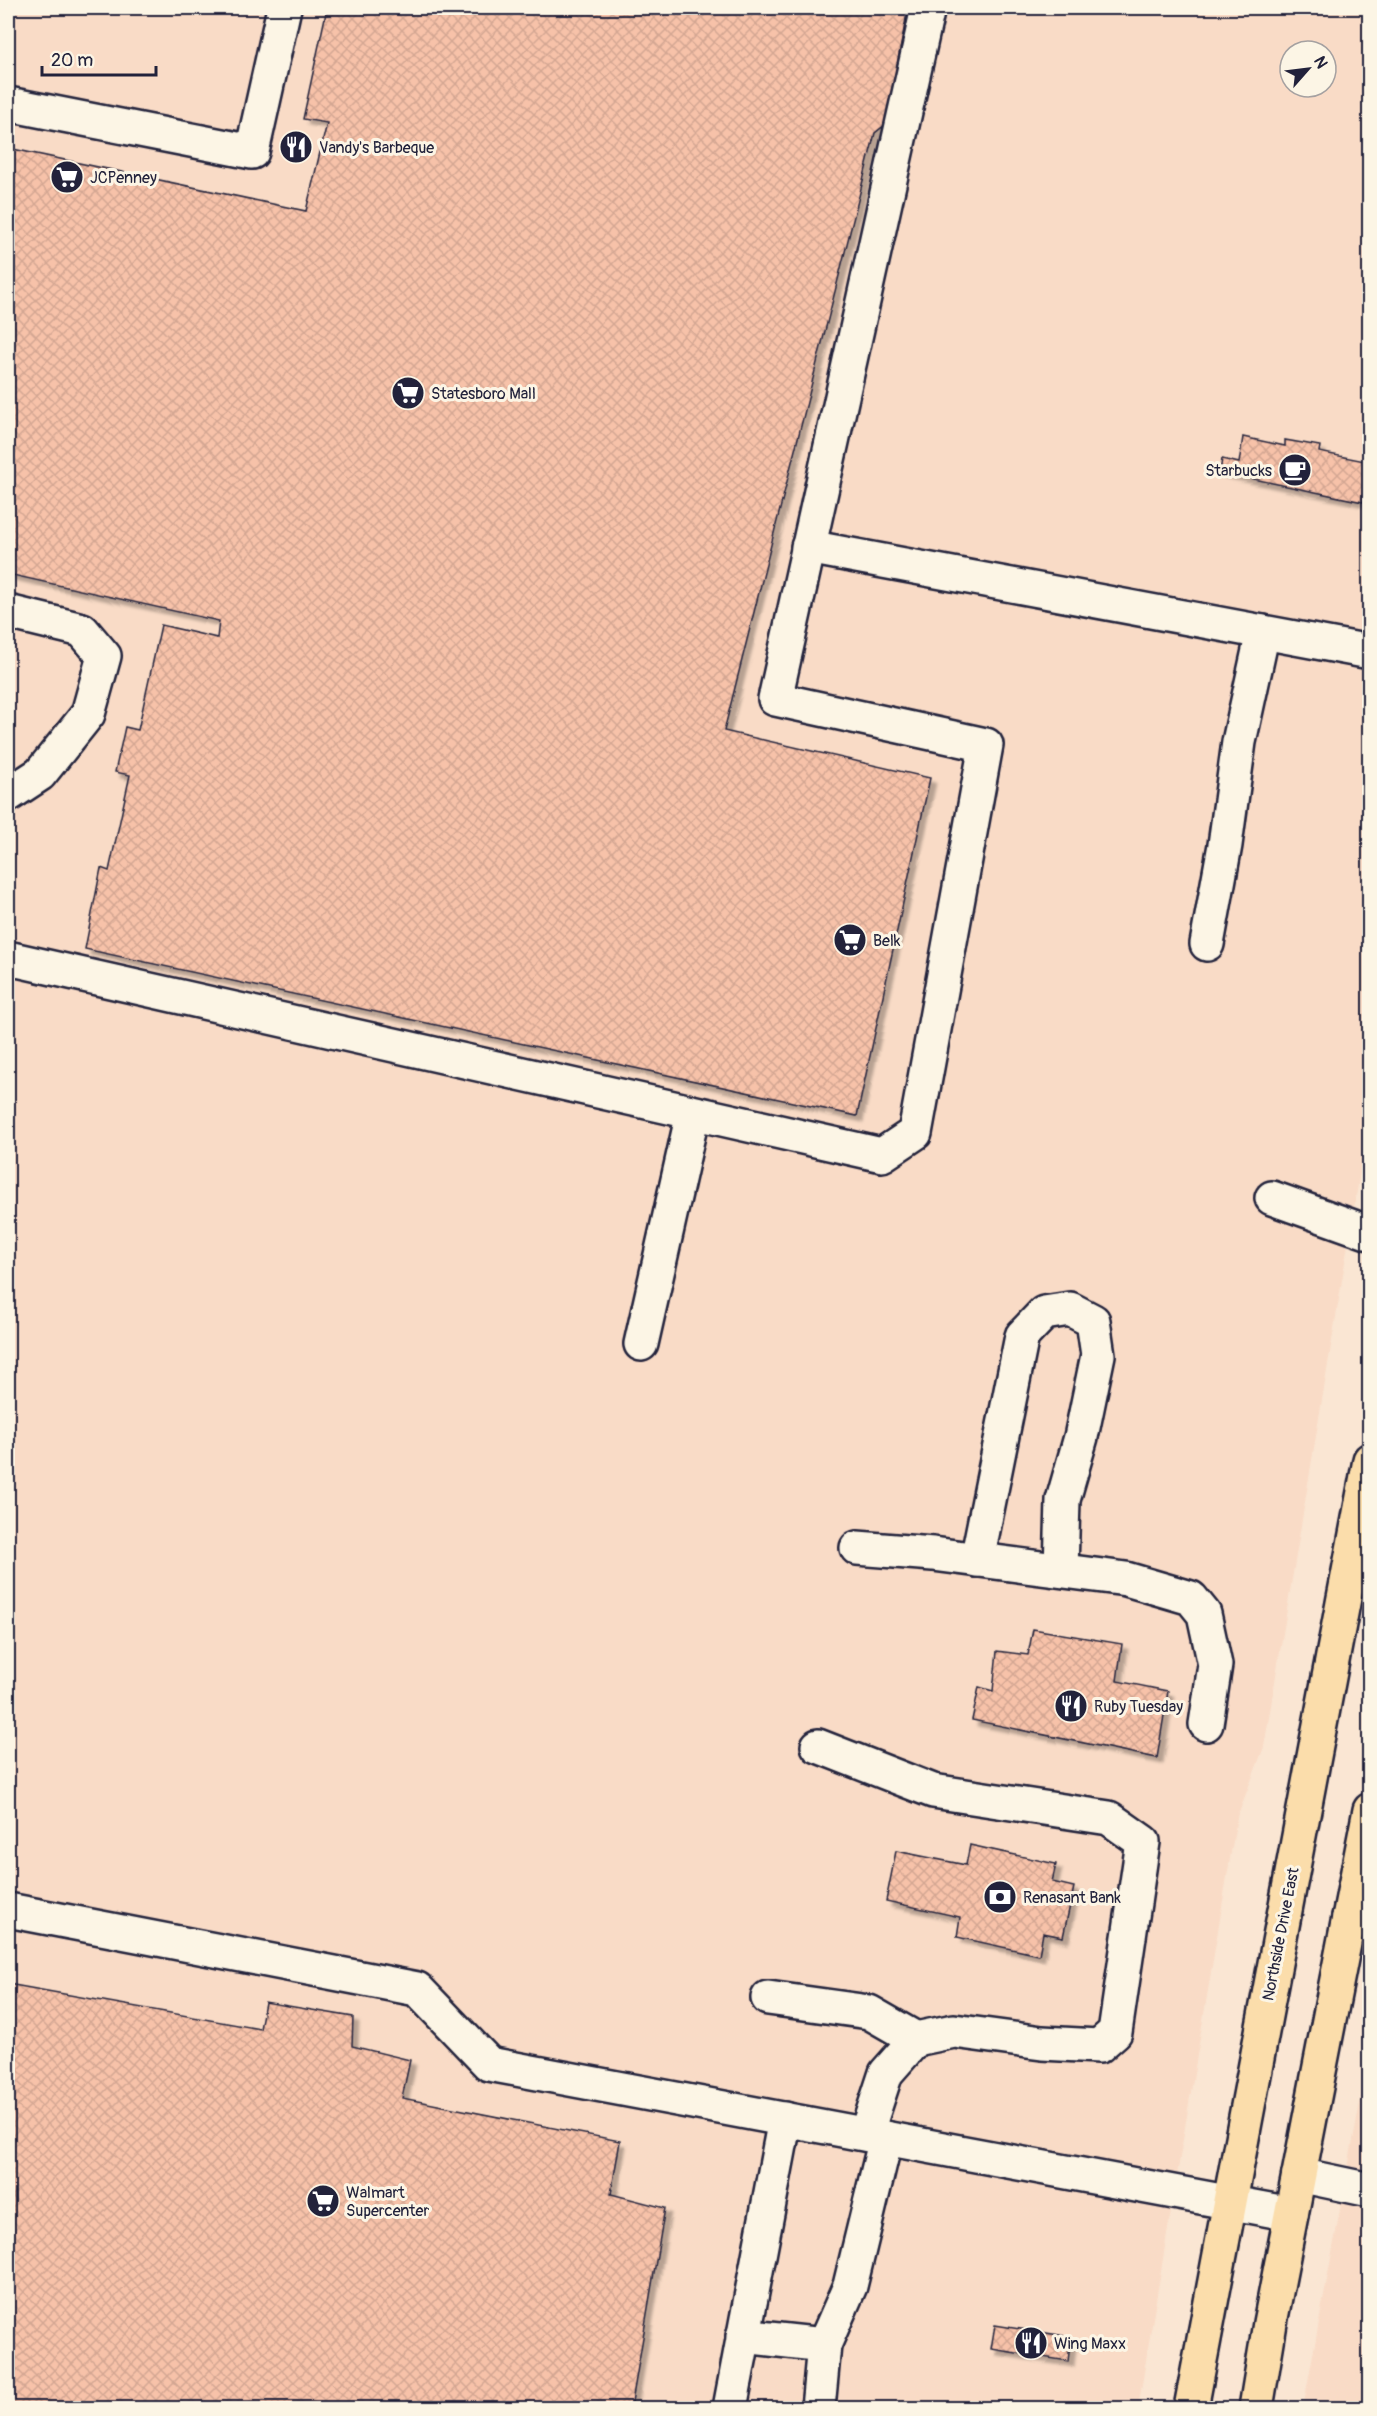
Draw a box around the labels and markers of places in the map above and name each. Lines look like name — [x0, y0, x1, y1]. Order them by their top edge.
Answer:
restaurant icon: Vandy's Barbeque — [278, 129, 314, 165]
place label: Vandy's Barbeque — [319, 138, 434, 158]
supermarket icon: JCPenney — [49, 159, 85, 195]
place label: JCPenney — [90, 168, 157, 188]
supermarket icon: Statesboro Mall — [390, 375, 426, 411]
place label: Statesboro Mall — [431, 384, 536, 404]
cafe icon: Starbucks — [1277, 452, 1313, 488]
place label: Starbucks — [1205, 461, 1272, 481]
supermarket icon: Belk — [832, 922, 868, 958]
place label: Belk — [873, 931, 901, 951]
restaurant icon: Ruby Tuesday — [1053, 1688, 1089, 1724]
place label: Ruby Tuesday — [1094, 1697, 1183, 1717]
bank icon: Renasant Bank — [982, 1879, 1018, 1915]
place label: Renasant Bank — [1023, 1888, 1121, 1908]
supermarket icon: Walmart Supercenter — [305, 2183, 341, 2219]
place label: Walmart Supercenter — [346, 2183, 429, 2221]
restaurant icon: Wing Maxx — [1013, 2325, 1049, 2361]
place label: Wing Maxx — [1054, 2334, 1126, 2354]

